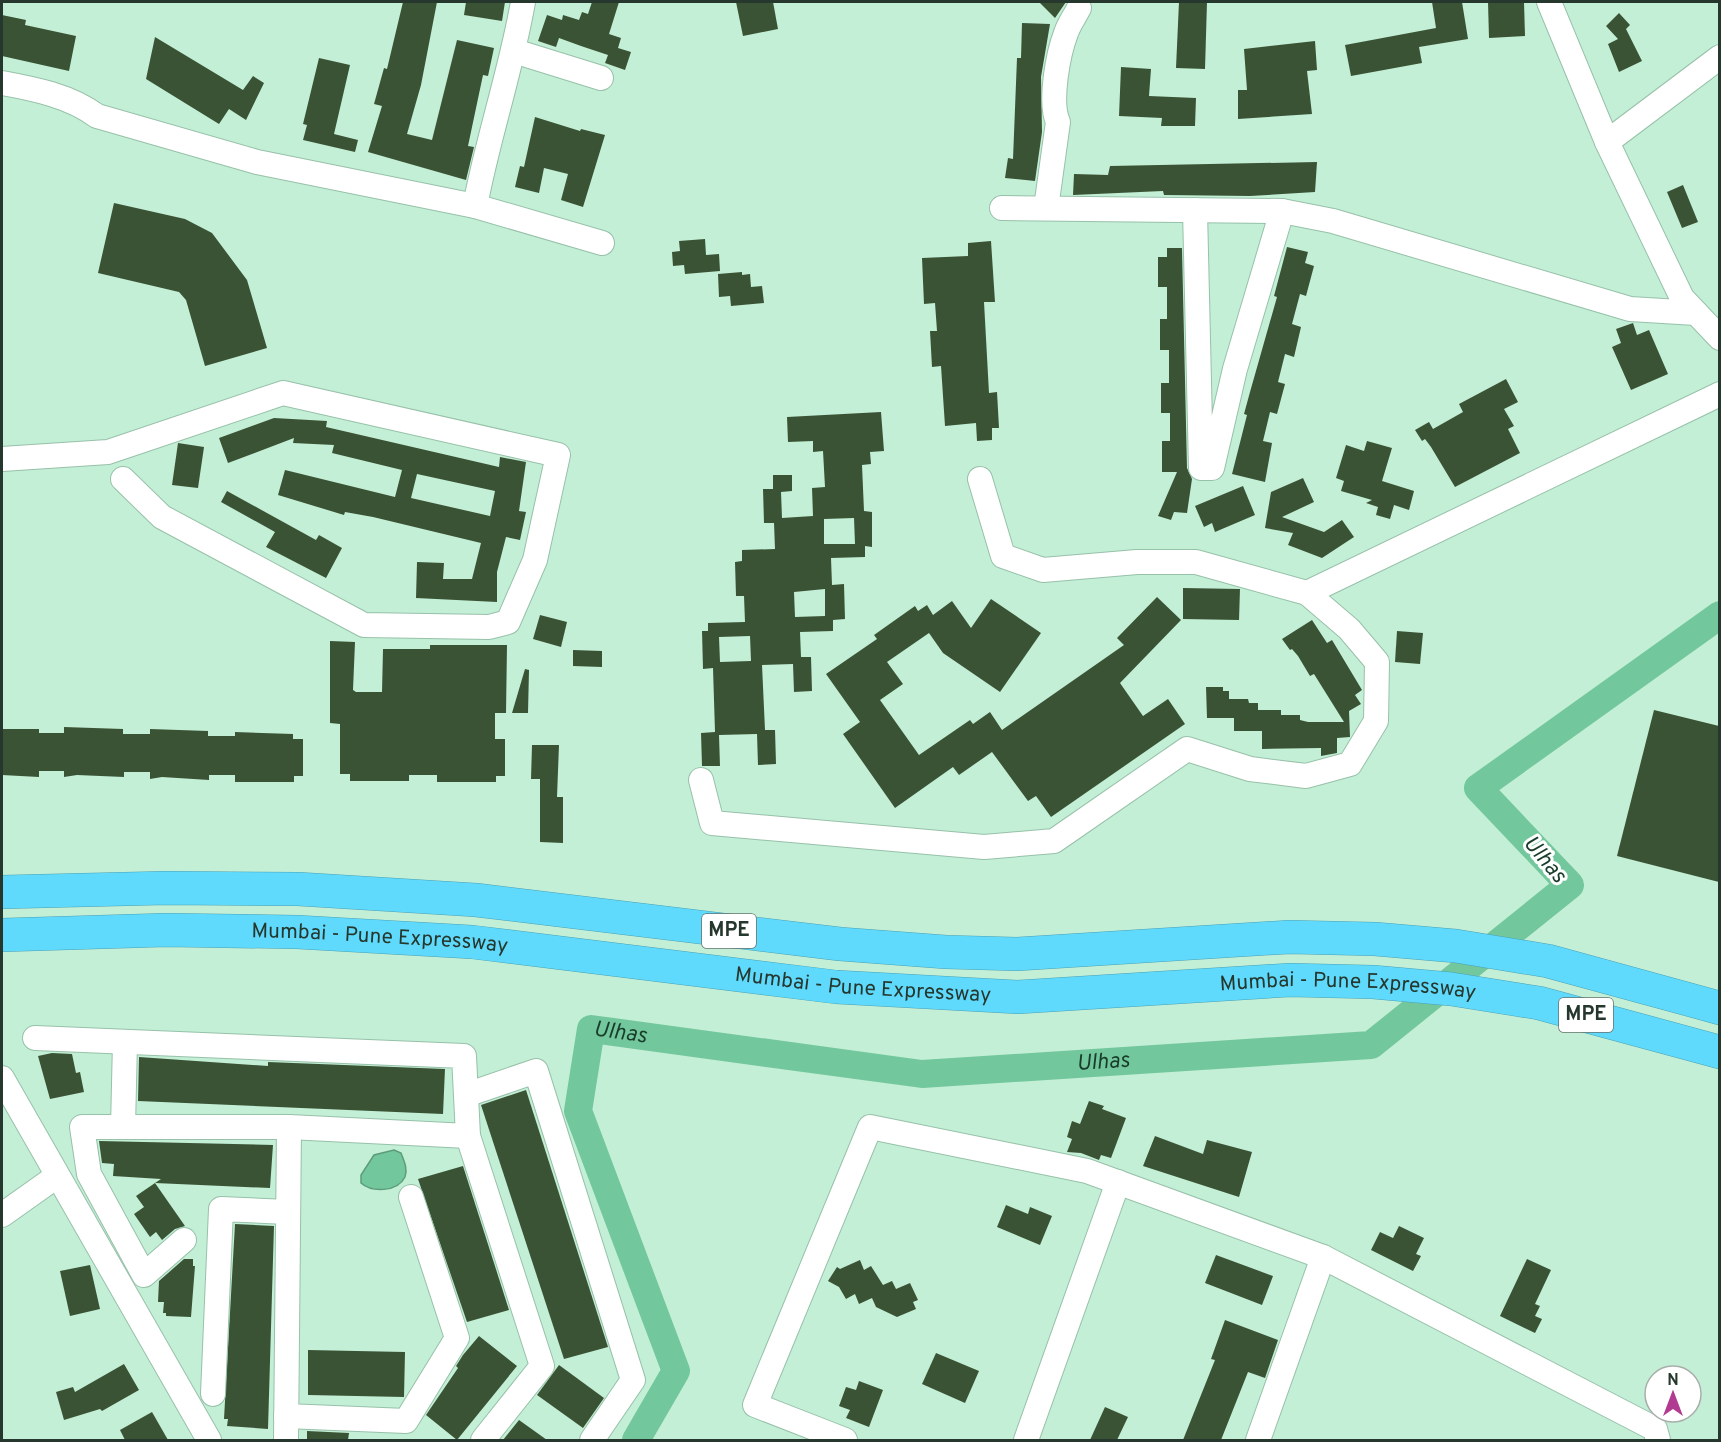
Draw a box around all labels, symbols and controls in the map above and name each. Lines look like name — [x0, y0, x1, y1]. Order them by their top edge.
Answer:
water label: Ulhas — [1517, 831, 1572, 890]
road number: MPE — [702, 914, 756, 948]
street label: Mumbai - Pune Expressway — [251, 918, 510, 960]
street label: Mumbai - Pune Expressway — [733, 961, 992, 1009]
street label: Mumbai - Pune Expressway — [1219, 966, 1478, 1006]
road number: MPE — [1559, 998, 1613, 1032]
water label: Ulhas — [592, 1016, 649, 1050]
water label: Ulhas — [1075, 1047, 1132, 1078]
north arrow — [1643, 1364, 1703, 1424]
text: N — [1667, 1371, 1679, 1391]

